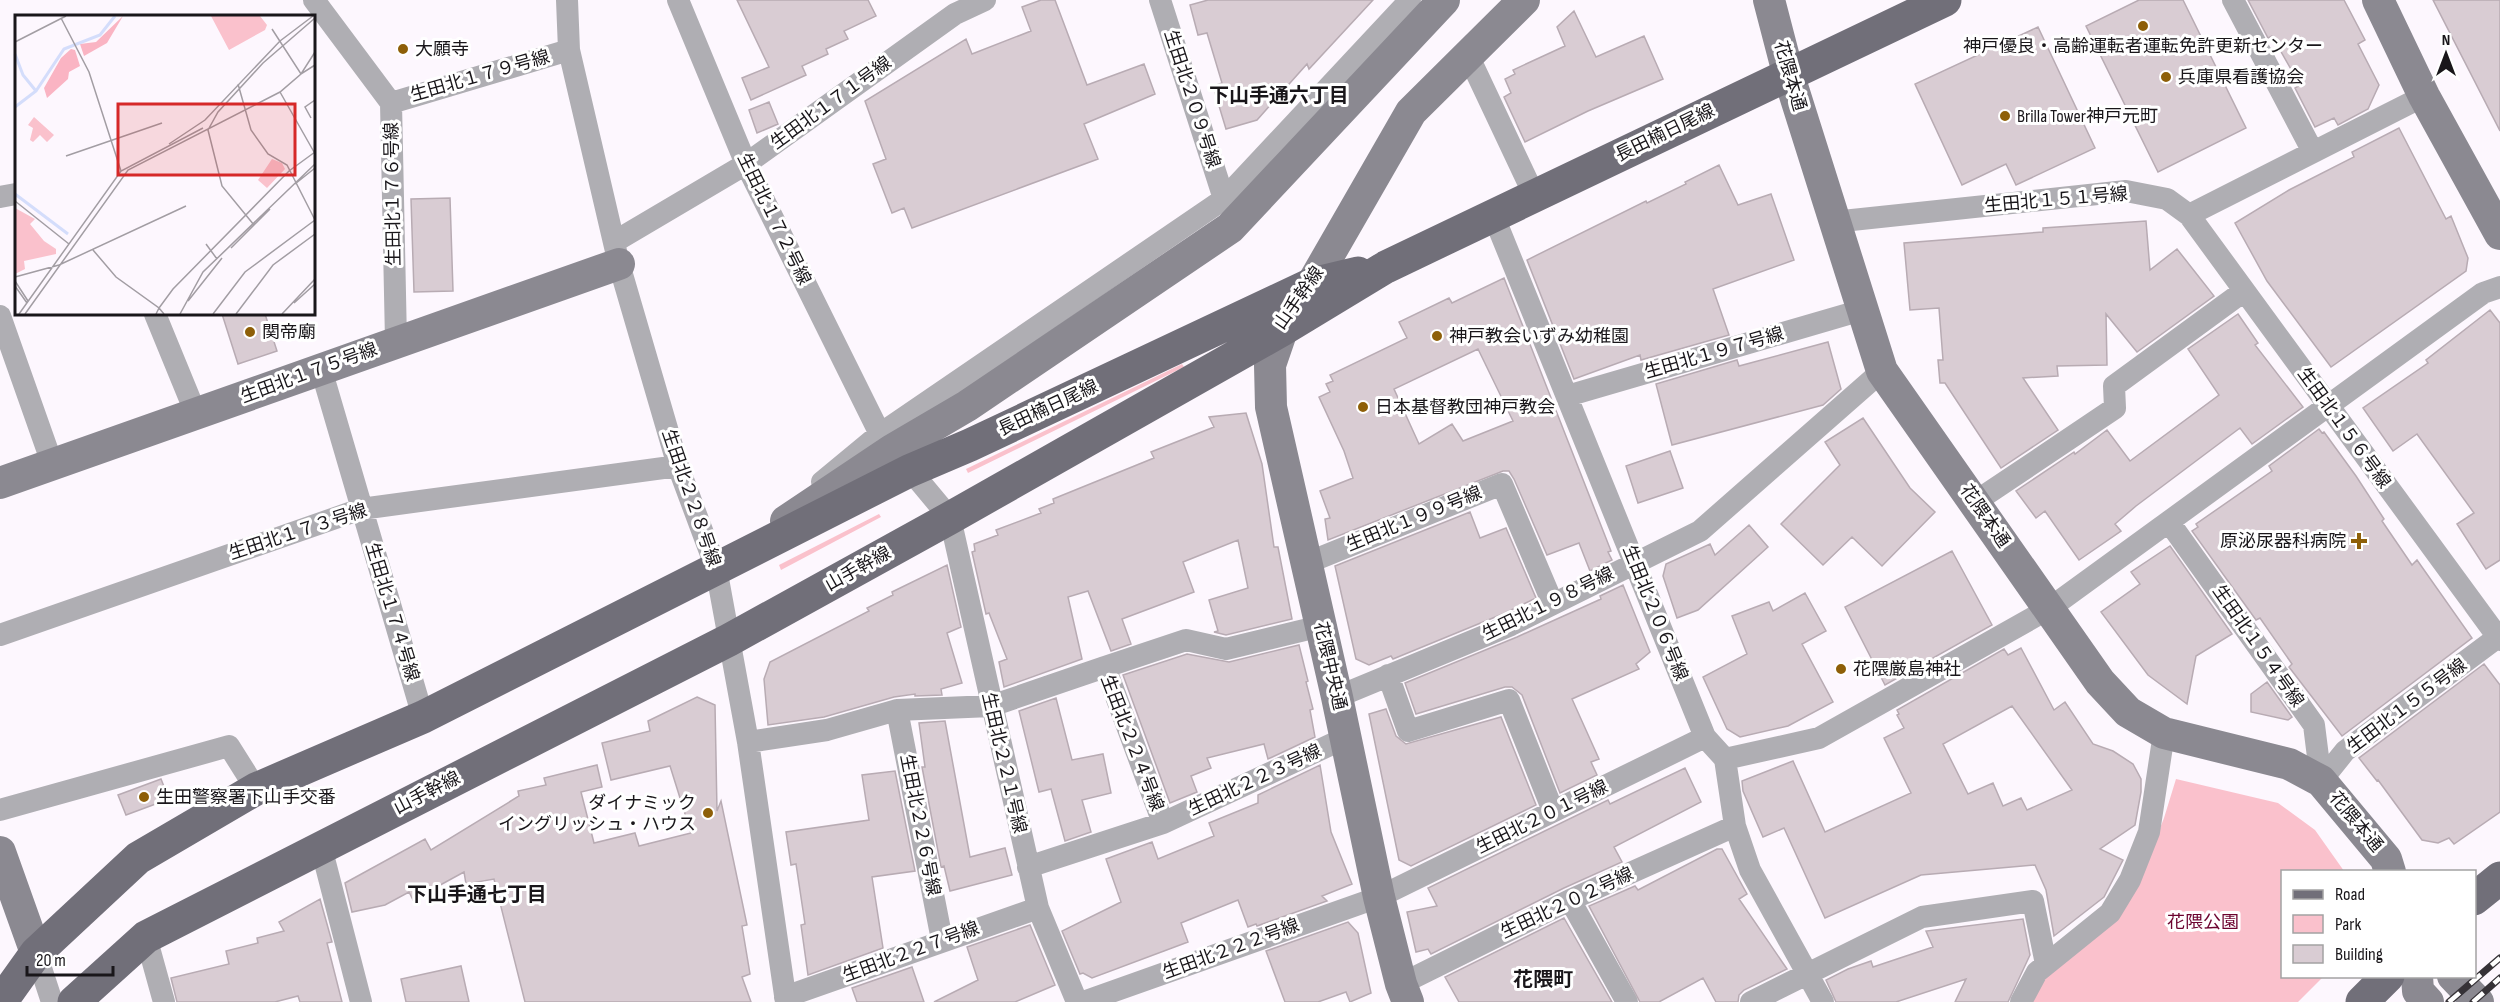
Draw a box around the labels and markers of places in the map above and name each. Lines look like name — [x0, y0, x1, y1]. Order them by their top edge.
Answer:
marker: 神戸優良・高齢運転者運転免許更新センター — [2136, 19, 2150, 33]
place label: 神戸優良・高齢運転者運転免許更新センター — [1963, 36, 2323, 57]
place label: 大願寺 — [415, 39, 469, 60]
marker: 大願寺 — [396, 42, 410, 56]
place label: 兵庫県看護協会 — [2178, 67, 2304, 88]
marker: 兵庫県看護協会 — [2159, 70, 2173, 84]
place label: Brilla Tower神戸元町 — [2017, 106, 2158, 127]
marker: Brilla Tower神戸元町 — [1998, 109, 2012, 123]
place label: 関帝廟 — [262, 322, 316, 343]
marker: 関帝廟 — [243, 325, 257, 339]
place label: 神戸教会いずみ幼稚園 — [1449, 326, 1629, 347]
marker: 神戸教会いずみ幼稚園 — [1430, 329, 1444, 343]
place label: 日本基督教団神戸教会 — [1375, 397, 1555, 418]
marker: 日本基督教団神戸教会 — [1356, 400, 1370, 414]
place label: 原泌尿器科病院 — [2220, 531, 2346, 552]
marker: 原泌尿器科病院 — [2350, 532, 2368, 550]
place label: 花隈厳島神社 — [1853, 659, 1961, 680]
marker: 花隈厳島神社 — [1834, 662, 1848, 676]
place label: 生田警察署下山手交番 — [156, 787, 336, 808]
marker: 生田警察署下山手交番 — [137, 790, 151, 804]
place label: ダイナミック イングリッシュ・ハウス — [498, 793, 696, 835]
marker: ダイナミック イングリッシュ・ハウス — [701, 806, 715, 820]

